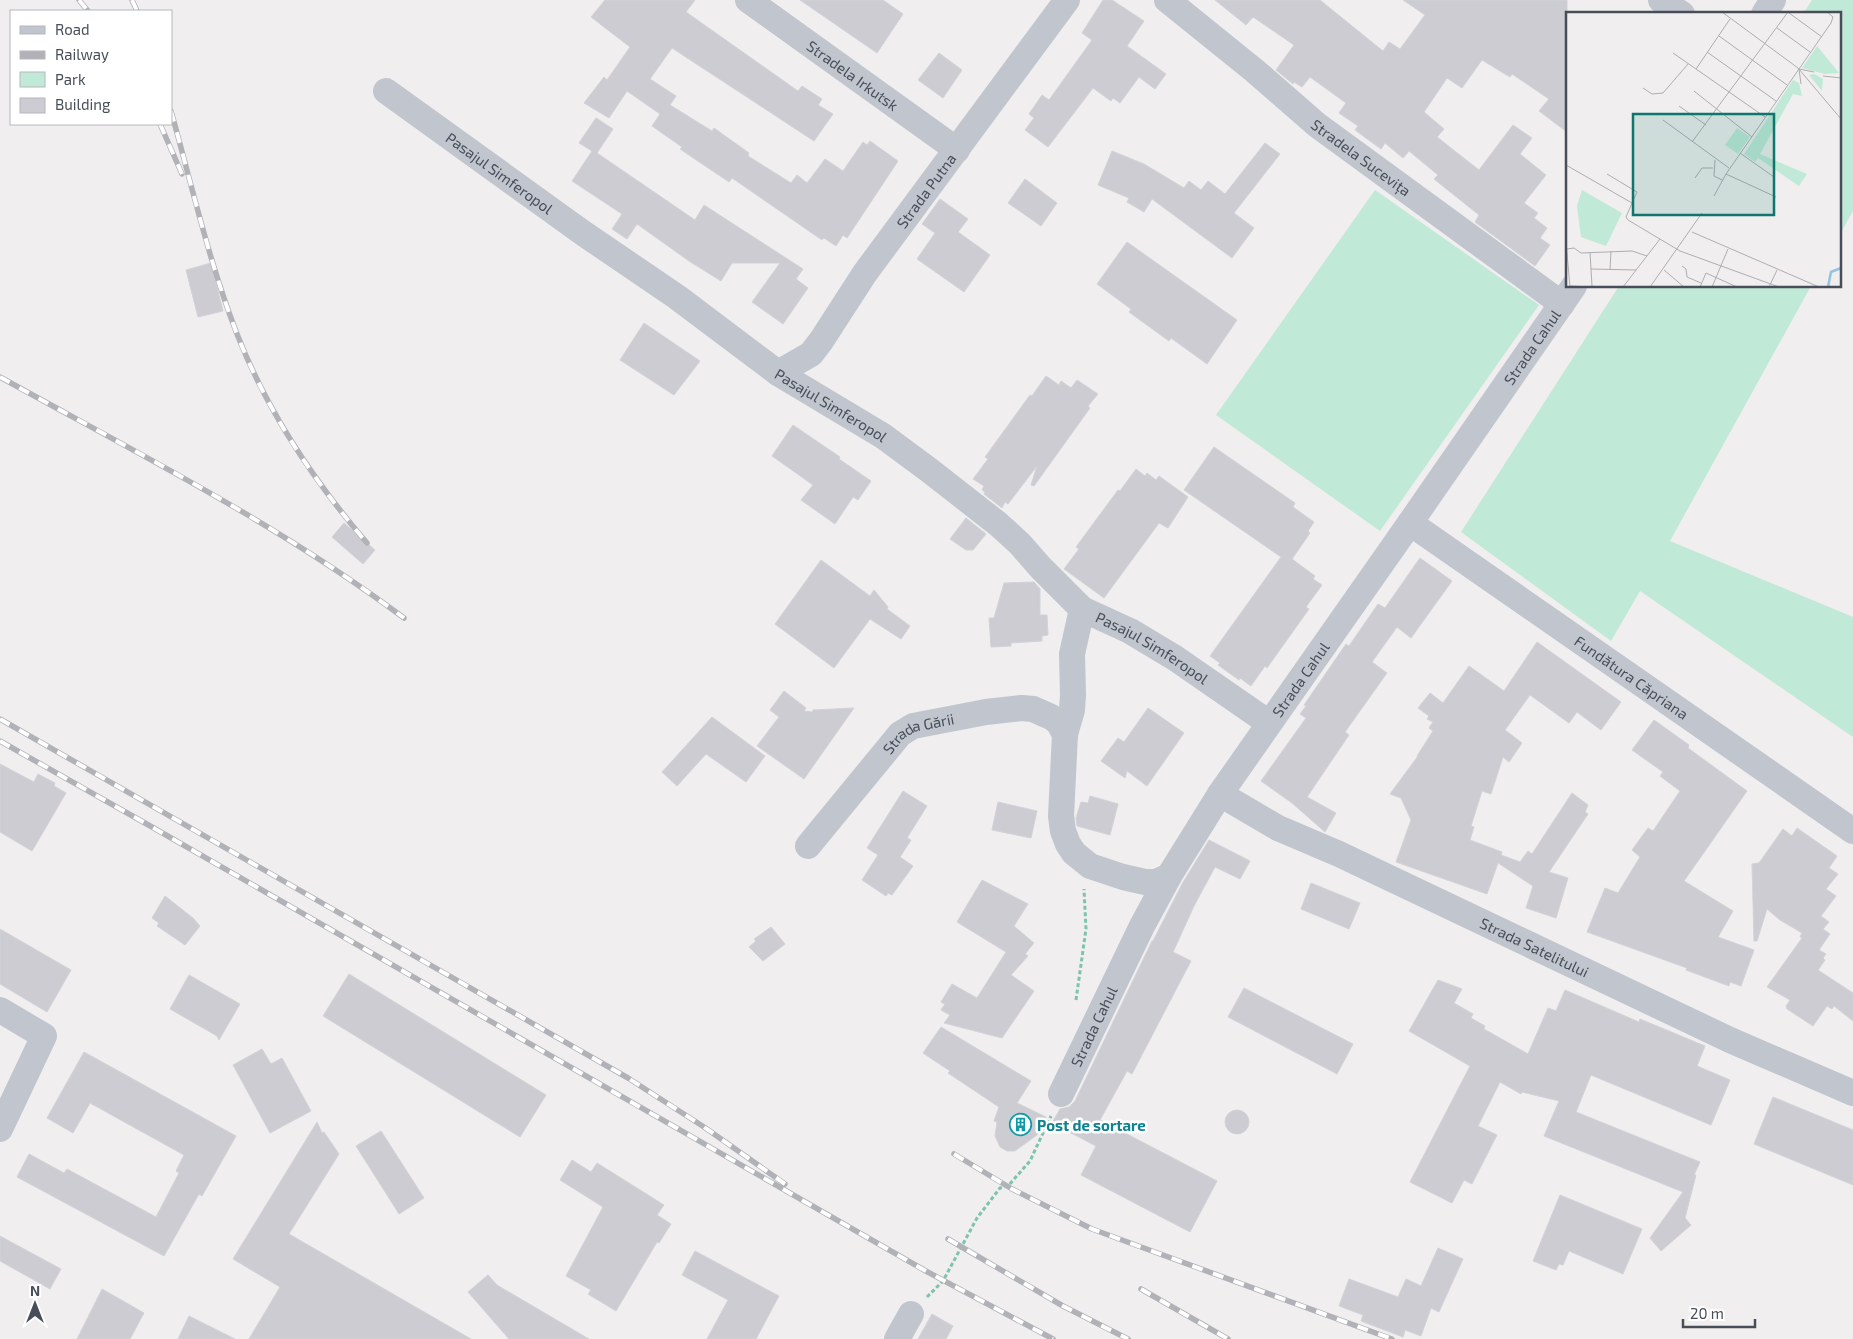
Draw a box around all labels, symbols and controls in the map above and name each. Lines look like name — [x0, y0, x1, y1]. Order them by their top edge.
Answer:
legend — [10, 10, 172, 125]
inset map — [1566, 12, 1840, 288]
text: Road — [55, 20, 90, 38]
street label: Stradela Irkutsk — [804, 36, 902, 114]
text: Railway — [55, 45, 109, 63]
text: Park — [55, 70, 86, 88]
text: Building — [55, 95, 111, 113]
street label: Stradela Sucevița — [1308, 115, 1415, 200]
street label: Pasajul Simferopol — [443, 128, 557, 218]
street label: Strada Putna — [892, 150, 960, 232]
street label: Strada Cahul — [1500, 306, 1564, 388]
street label: Pasajul Simferopol — [772, 364, 892, 446]
street label: Pasajul Simferopol — [1093, 608, 1212, 688]
street label: Fundătura Căpriana — [1571, 631, 1692, 723]
street label: Strada Cahul — [1268, 638, 1333, 720]
street label: Strada Gării — [879, 709, 956, 757]
street label: Strada Satelitului — [1477, 913, 1592, 981]
street label: Strada Cahul — [1067, 983, 1121, 1070]
building icon: Post de sortare — [1009, 1113, 1033, 1137]
place label: Post de sortare — [1037, 1116, 1146, 1134]
north arrow — [10, 1279, 60, 1329]
text: N — [30, 1282, 40, 1299]
scale bar — [1683, 1296, 1756, 1328]
text: 20 m — [1690, 1304, 1724, 1322]

